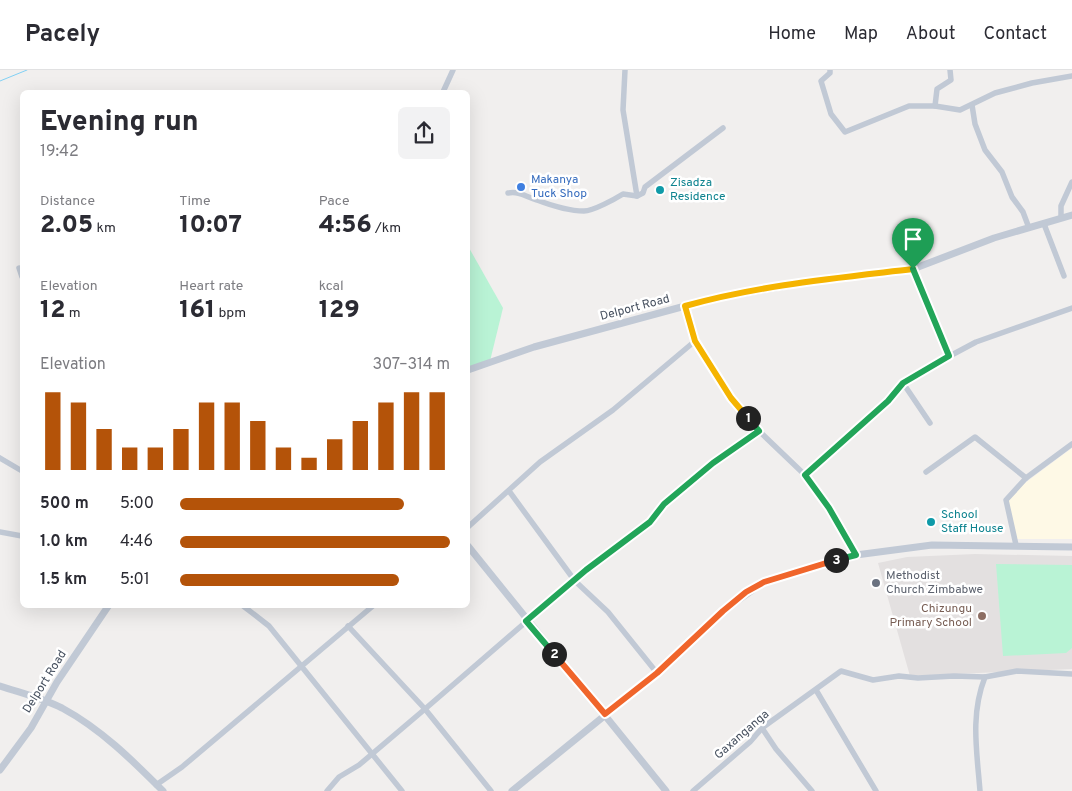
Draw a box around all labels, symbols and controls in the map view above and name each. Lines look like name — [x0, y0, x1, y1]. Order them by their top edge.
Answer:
text: Pacely — [25, 20, 100, 50]
text: Home — [768, 23, 816, 46]
text: Map — [844, 23, 878, 46]
text: About — [906, 23, 955, 46]
text: Contact — [983, 23, 1047, 46]
text: Evening run — [40, 105, 199, 141]
button: share — [398, 107, 450, 159]
text: 19:42 — [40, 142, 79, 162]
place label: Makanya Tuck Shop — [531, 172, 587, 202]
place label: Zisadza Residence — [670, 175, 726, 205]
marker: Makanya Tuck Shop — [515, 181, 527, 193]
marker: Zisadza Residence — [654, 184, 666, 196]
text: Distance — [40, 193, 95, 210]
text: Time — [179, 193, 211, 210]
text: Pace — [319, 193, 349, 210]
text: 2.05 — [40, 210, 93, 242]
text: 10:07 — [179, 210, 242, 242]
text: 4:56 — [319, 210, 372, 242]
pin — [892, 218, 934, 269]
text: km — [93, 220, 116, 237]
text: /km — [372, 220, 401, 237]
icon: arrive — [899, 225, 927, 253]
text: Elevation — [40, 278, 98, 295]
text: Heart rate — [179, 278, 243, 295]
text: kcal — [319, 278, 344, 295]
street label: Delport Road — [599, 291, 671, 325]
text: 12 — [40, 295, 66, 327]
text: 161 — [179, 295, 215, 327]
text: 129 — [319, 295, 360, 327]
text: m — [66, 305, 81, 322]
text: bpm — [215, 305, 246, 322]
text: Elevation — [40, 355, 106, 375]
text: 307–314 m — [373, 355, 450, 375]
pin: 1 — [736, 406, 760, 430]
text: 1 — [746, 410, 751, 427]
text: 500 m — [40, 494, 89, 514]
text: 5:00 — [120, 494, 154, 514]
place label: School Staff House — [941, 507, 1004, 537]
marker: School Staff House — [925, 516, 937, 528]
text: 1.0 km — [40, 532, 88, 552]
text: 4:46 — [120, 532, 153, 552]
pin: 3 — [824, 548, 848, 572]
text: 3 — [832, 552, 841, 569]
place label: Methodist Church Zimbabwe — [886, 568, 983, 598]
text: 1.5 km — [40, 570, 87, 590]
text: 5:01 — [120, 570, 150, 590]
marker: Methodist Church Zimbabwe — [870, 577, 882, 589]
place label: Chizungu Primary School — [890, 601, 972, 631]
marker: Chizungu Primary School — [976, 610, 988, 622]
pin: 2 — [542, 642, 566, 666]
text: 2 — [550, 646, 559, 663]
street label: Delport Road — [19, 648, 71, 716]
street label: Gaxanganga — [711, 707, 773, 763]

